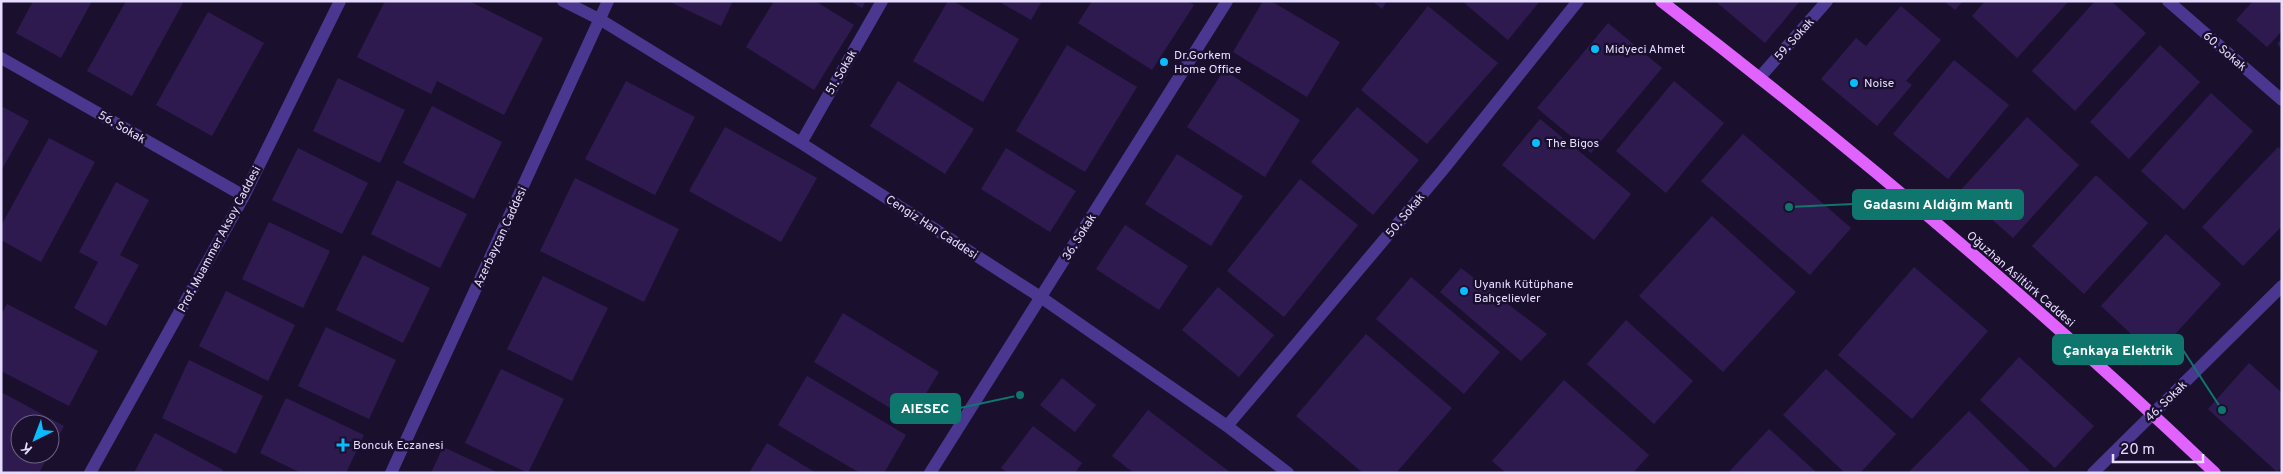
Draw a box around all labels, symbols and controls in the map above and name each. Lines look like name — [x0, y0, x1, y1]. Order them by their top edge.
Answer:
street label: 59. Sokak — [1771, 15, 1818, 65]
street label: 60. Sokak — [2199, 28, 2250, 75]
place label: Midyeci Ahmet — [1605, 42, 1685, 58]
marker: Midyeci Ahmet — [1589, 43, 1601, 55]
street label: 51. Sokak — [822, 47, 861, 98]
place label: Dr.Gorkem Home Office — [1174, 48, 1241, 78]
marker: Dr.Gorkem Home Office — [1158, 56, 1170, 68]
place label: Noise — [1864, 76, 1894, 92]
marker: Noise — [1848, 77, 1860, 89]
street label: 56. Sokak — [95, 108, 148, 148]
place label: The Bigos — [1546, 136, 1599, 152]
marker: The Bigos — [1530, 137, 1542, 149]
street label: Prof. Muammer Aksoy Caddesi — [174, 164, 265, 315]
street label: Azerbaycan Caddesi — [471, 184, 531, 290]
street label: 50. Sokak — [1383, 190, 1429, 241]
callout: Gadasını Aldığım Mantı — [1853, 190, 2023, 219]
street label: Cengiz Han Caddesi — [882, 192, 981, 264]
text: Gadasını Aldığım Mantı — [1863, 197, 2013, 214]
street label: 36. Sokak — [1059, 211, 1101, 264]
street label: Oğuzhan Asiltürk Caddesi — [1963, 228, 2078, 331]
place label: Uyanık Kütüphane Bahçelievler — [1474, 277, 1573, 307]
marker: Uyanık Kütüphane Bahçelievler — [1458, 285, 1470, 297]
callout: Çankaya Elektrik — [2053, 335, 2183, 364]
text: Çankaya Elektrik — [2063, 343, 2173, 360]
street label: 46. Sokak — [2142, 378, 2191, 426]
callout: AIESEC — [891, 394, 960, 423]
text: AIESEC — [901, 401, 949, 418]
north arrow — [10, 414, 60, 464]
scale bar — [2113, 432, 2203, 464]
text: K — [18, 438, 37, 457]
place label: Boncuk Eczanesi — [353, 438, 444, 454]
marker: Boncuk Eczanesi — [337, 439, 349, 451]
text: 20 m — [2120, 441, 2155, 460]

